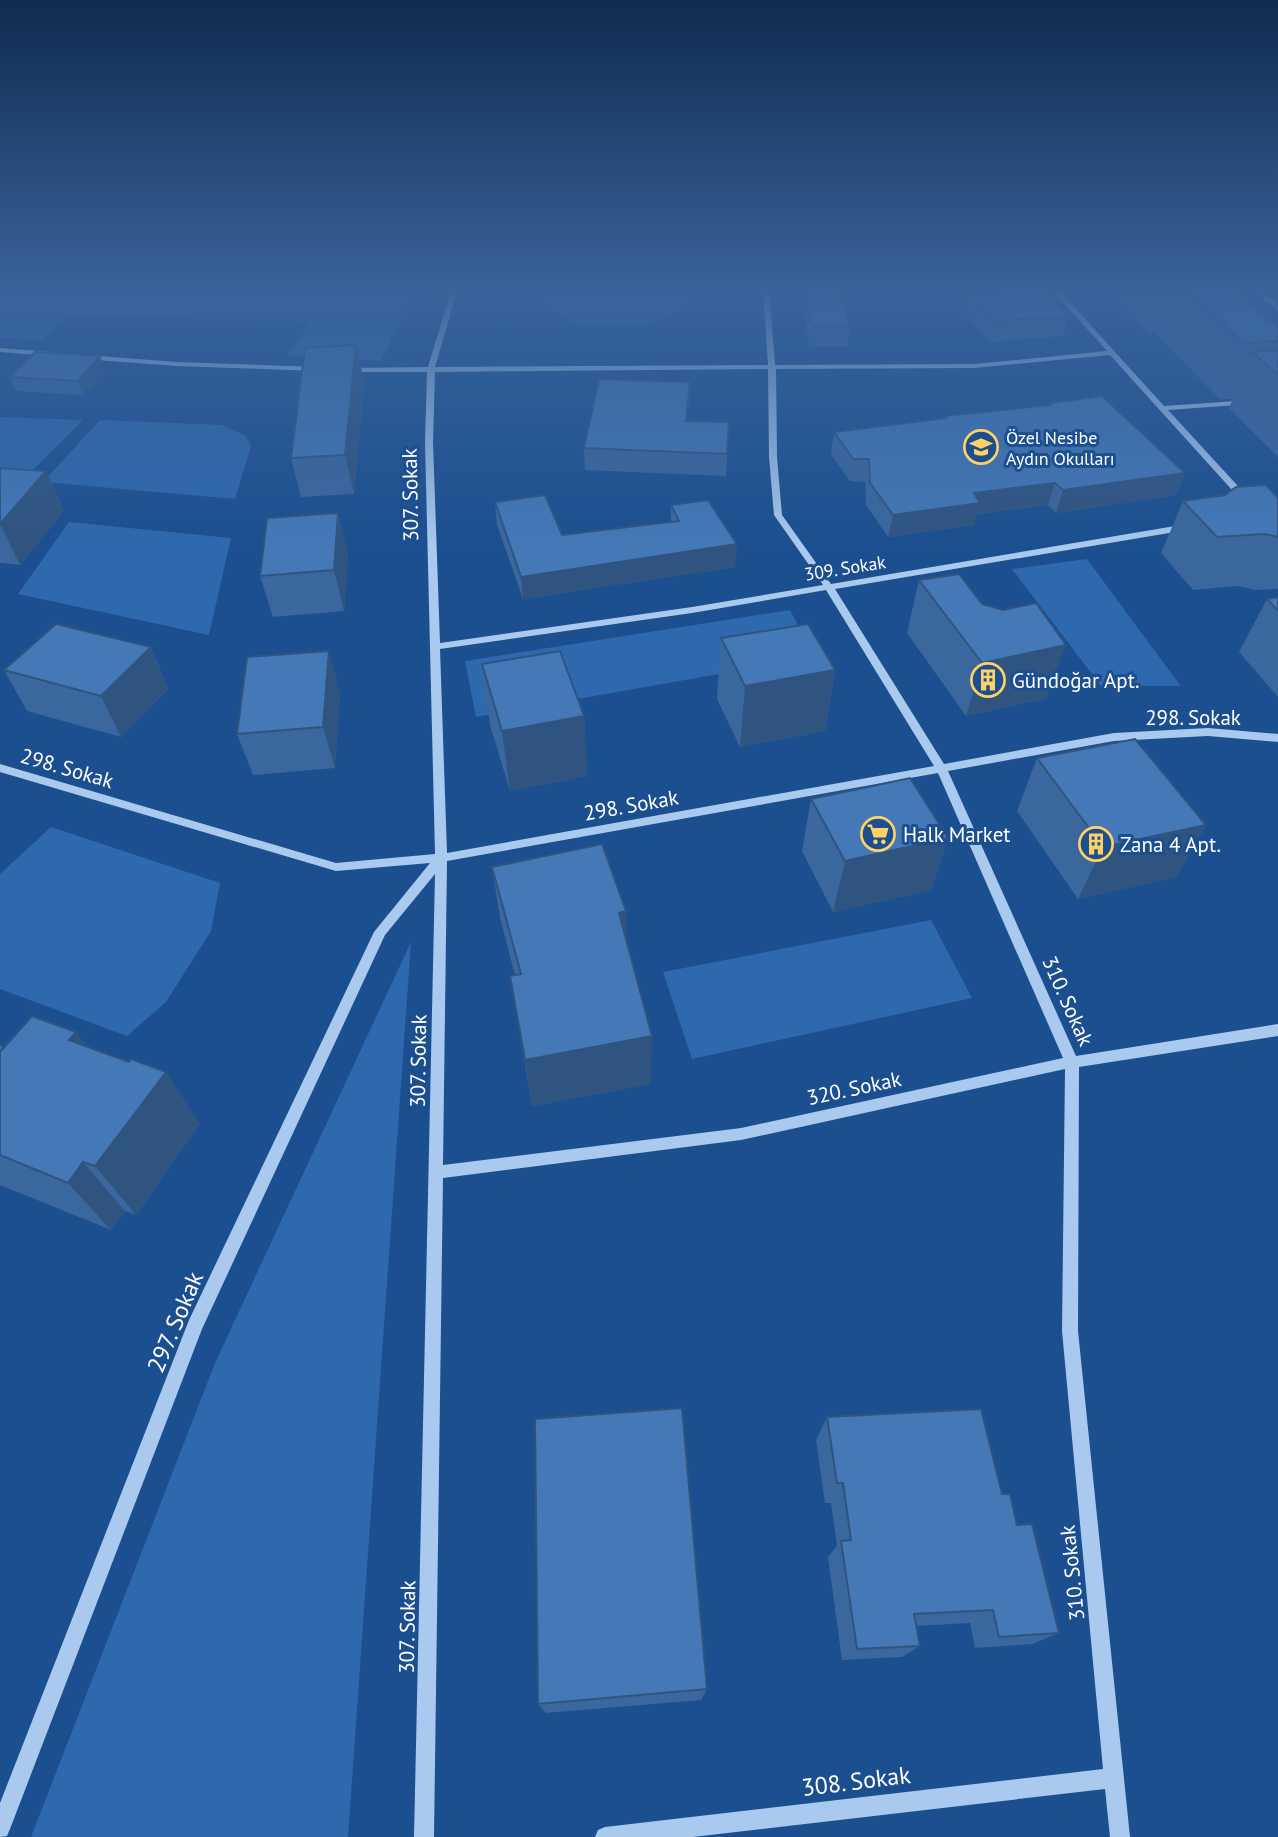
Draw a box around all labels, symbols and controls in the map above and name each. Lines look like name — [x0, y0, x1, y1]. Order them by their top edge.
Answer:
place label: Özel Nesibe Aydın Okulları — [1006, 426, 1114, 470]
school or university icon: Özel Nesibe Aydın Okulları — [962, 428, 1000, 466]
street label: 307. Sokak — [396, 448, 424, 542]
street label: 309. Sokak — [803, 550, 888, 586]
building icon: Gündoğar Apt. — [969, 661, 1007, 699]
place label: Gündoğar Apt. — [1012, 667, 1140, 694]
street label: 298. Sokak — [1145, 704, 1241, 731]
street label: 298. Sokak — [17, 742, 117, 794]
street label: 298. Sokak — [582, 783, 680, 827]
supermarket icon: Halk Market — [859, 815, 897, 853]
place label: Halk Market — [903, 821, 1010, 848]
building icon: Zana 4 Apt. — [1077, 825, 1115, 863]
place label: Zana 4 Apt. — [1120, 831, 1221, 858]
street label: 310. Sokak — [1036, 952, 1100, 1050]
street label: 307. Sokak — [404, 1014, 432, 1108]
street label: 320. Sokak — [804, 1065, 904, 1111]
street label: 297. Sokak — [140, 1266, 210, 1377]
street label: 310. Sokak — [1054, 1524, 1090, 1622]
street label: 307. Sokak — [393, 1580, 421, 1674]
street label: 308. Sokak — [800, 1759, 913, 1803]

